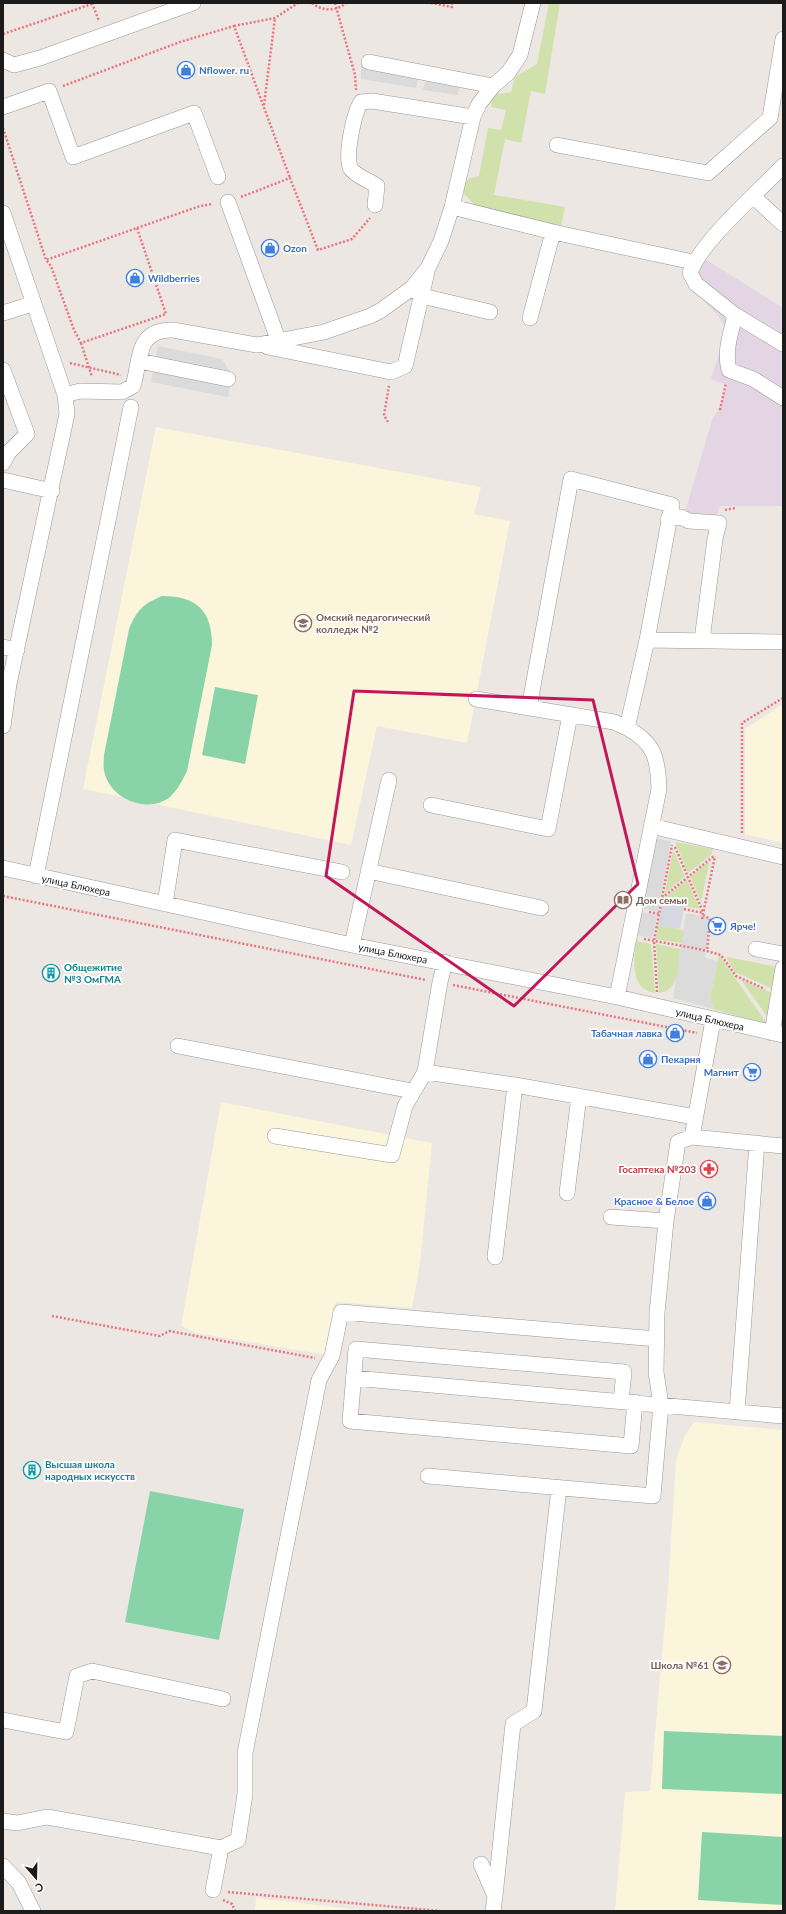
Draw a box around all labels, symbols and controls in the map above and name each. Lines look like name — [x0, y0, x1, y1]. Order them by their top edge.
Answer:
shop icon: Nflower. ru — [176, 60, 196, 80]
place label: Nflower. ru — [199, 64, 249, 76]
shop icon: Ozon — [260, 238, 280, 258]
place label: Ozon — [283, 242, 307, 254]
shop icon: Wildberries — [125, 268, 145, 288]
place label: Wildberries — [148, 272, 201, 284]
place label: Омский педагогический колледж №2 — [316, 611, 430, 635]
school or university icon: Омский педагогический колледж №2 — [293, 613, 313, 633]
street label: улица Блюхера — [41, 872, 112, 898]
library icon: Дом семьи — [613, 890, 633, 910]
place label: Дом семьи — [636, 894, 687, 906]
supermarket icon: Ярче! — [707, 916, 727, 936]
place label: Ярче! — [729, 920, 756, 932]
street label: улица Блюхера — [357, 940, 429, 966]
place label: Общежитие №3 ОмГМА — [64, 961, 123, 985]
building icon: Общежитие №3 ОмГМА — [41, 963, 61, 983]
street label: улица Блюхера — [675, 1005, 745, 1033]
shop icon: Табачная лавка — [665, 1023, 685, 1043]
place label: Табачная лавка — [591, 1027, 662, 1039]
shop icon: Пекарня — [638, 1049, 658, 1069]
place label: Пекарня — [661, 1053, 701, 1065]
supermarket icon: Магнит — [742, 1062, 762, 1082]
place label: Магнит — [704, 1066, 740, 1078]
pharmacy icon: Госаптека №203 — [699, 1159, 719, 1179]
place label: Госаптека №203 — [619, 1163, 696, 1175]
shop icon: Красное & Белое — [697, 1191, 717, 1211]
place label: Красное & Белое — [614, 1195, 695, 1207]
place label: Высшая школа народных искусств — [45, 1458, 135, 1482]
building icon: Высшая школа народных искусств — [22, 1460, 42, 1480]
school or university icon: Школа №61 — [712, 1655, 732, 1675]
place label: Школа №61 — [651, 1659, 709, 1671]
north arrow — [16, 1858, 56, 1898]
text: С — [33, 1881, 45, 1895]

